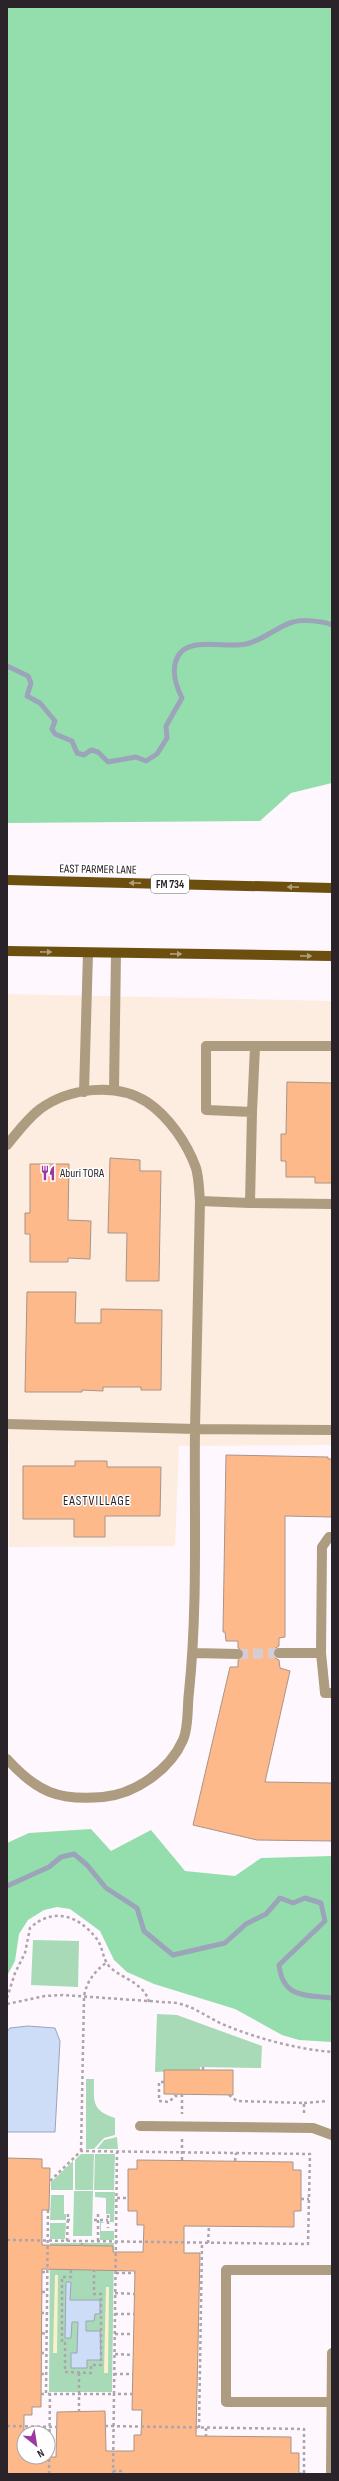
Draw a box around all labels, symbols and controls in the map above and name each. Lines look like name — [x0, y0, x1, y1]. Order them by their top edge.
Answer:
street label: EAST PARMER LANE — [59, 861, 137, 878]
road number: FM 734 — [151, 875, 189, 893]
one-way arrow — [128, 880, 141, 886]
one-way arrow — [286, 884, 299, 890]
one-way arrow — [40, 949, 53, 955]
one-way arrow — [170, 951, 183, 957]
one-way arrow — [300, 953, 313, 959]
restaurant icon: Aburi TORA — [39, 1164, 57, 1182]
place label: Aburi TORA — [59, 1166, 105, 1181]
district label: EASTVILLAGE — [63, 1493, 131, 1509]
north arrow — [16, 2425, 56, 2465]
text: N — [35, 2446, 47, 2460]

